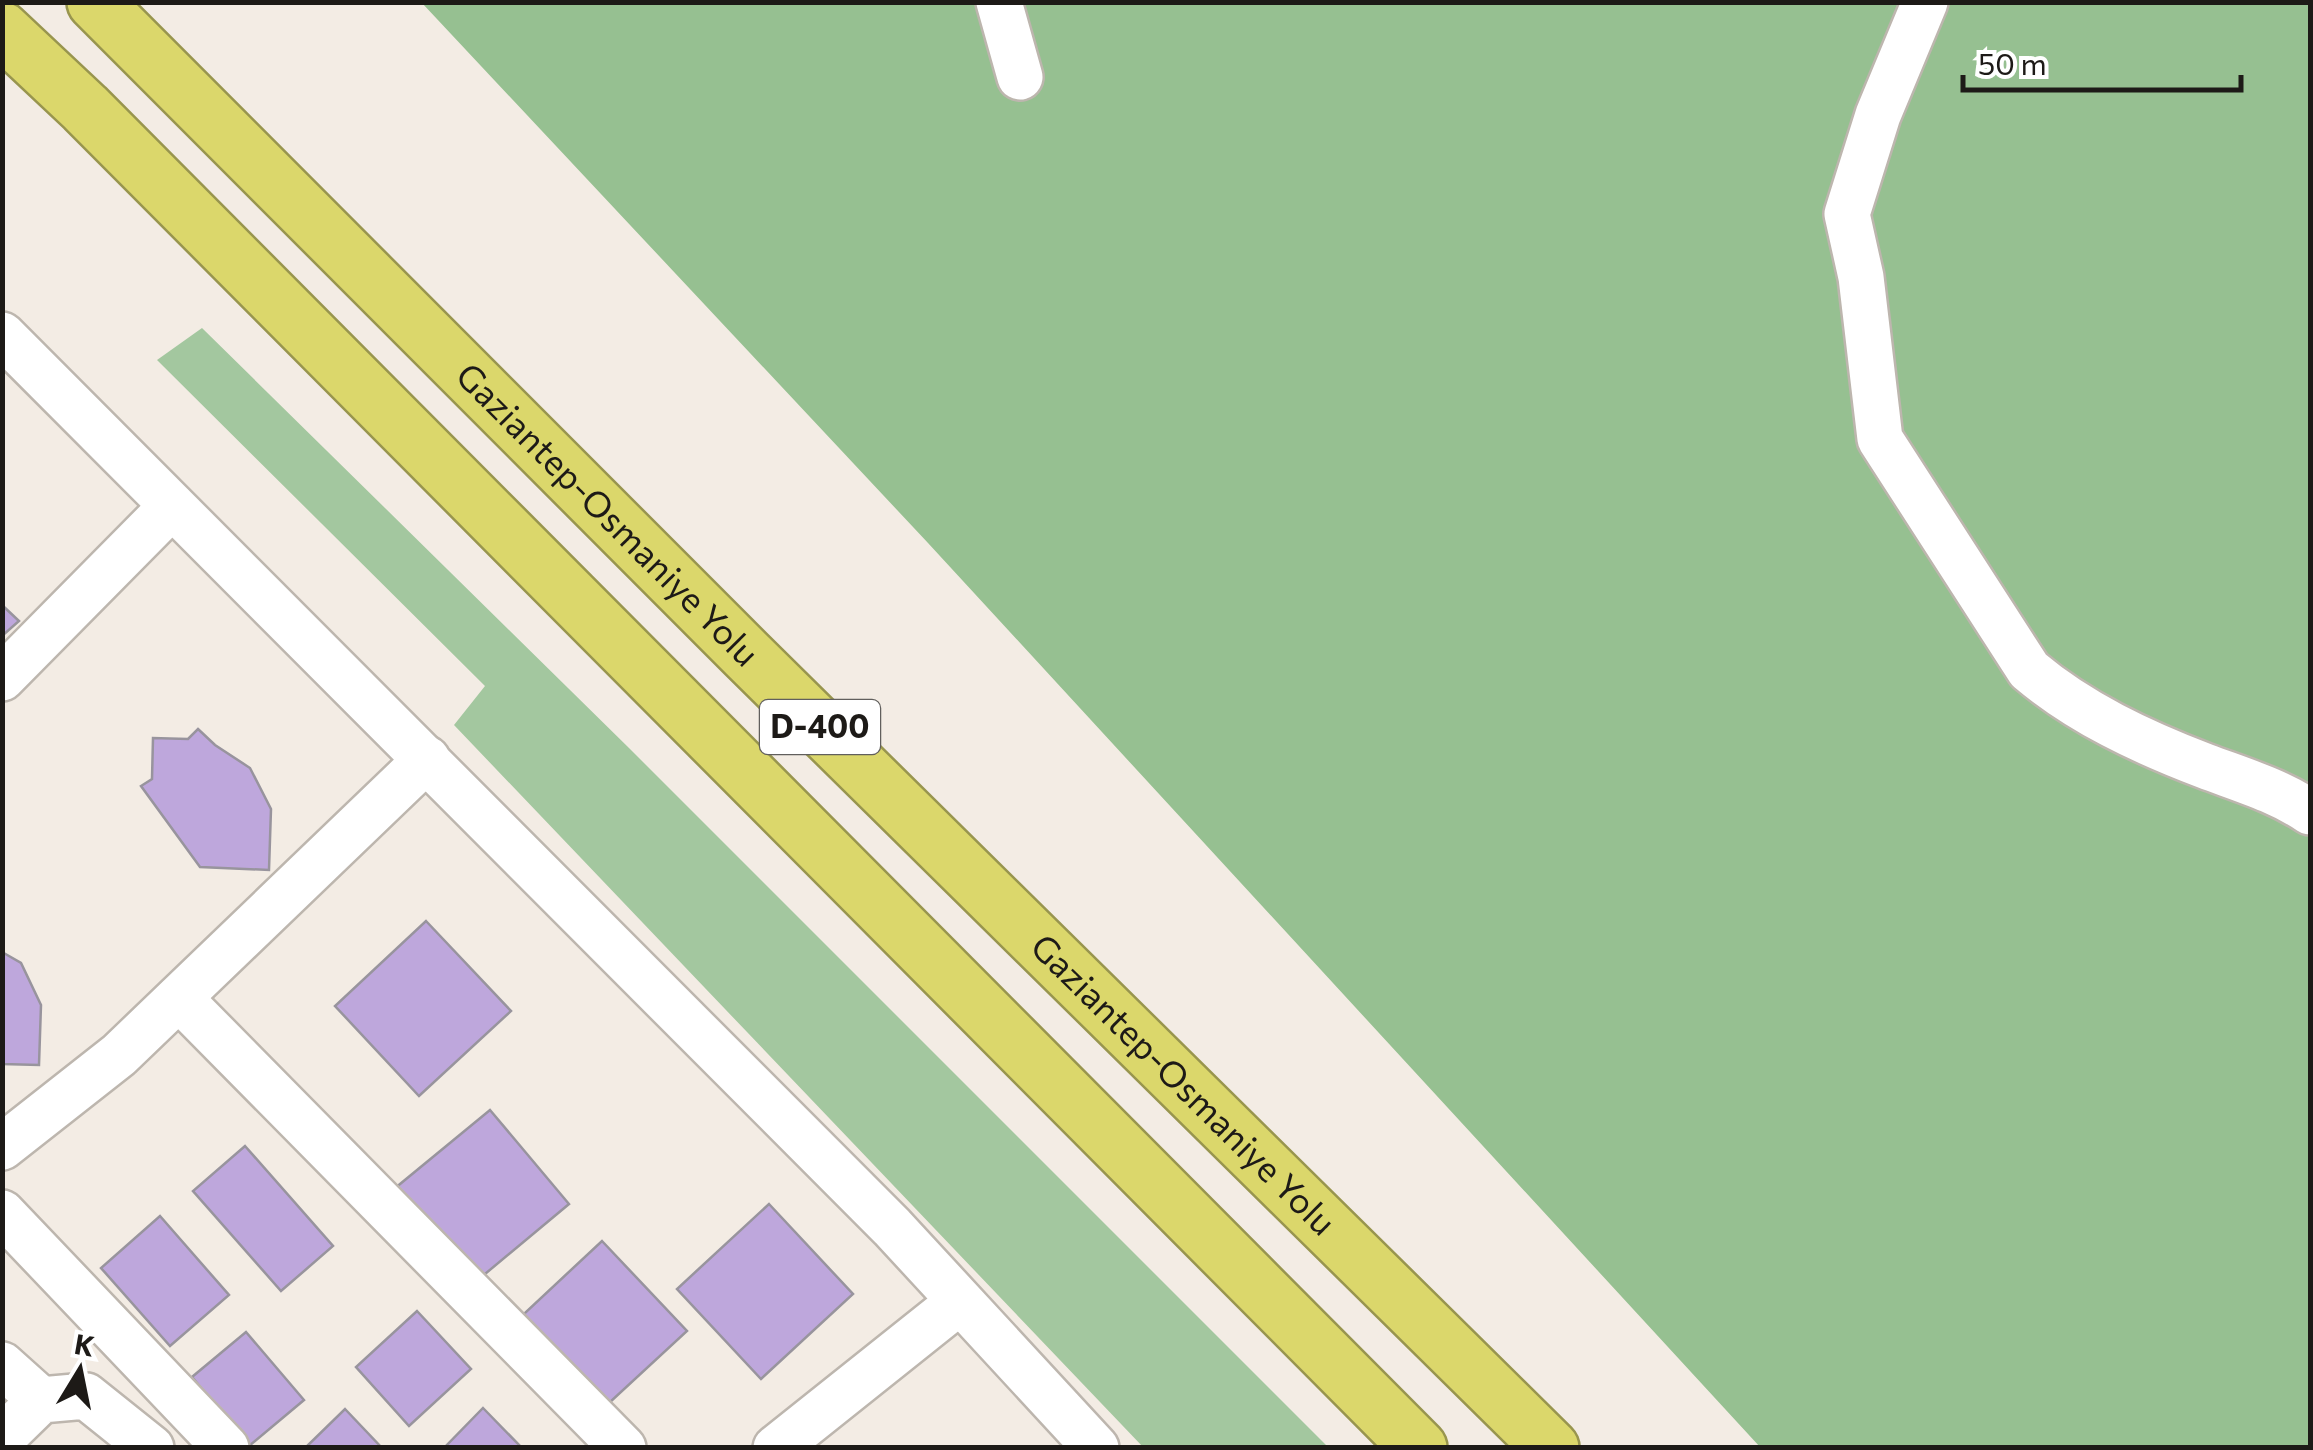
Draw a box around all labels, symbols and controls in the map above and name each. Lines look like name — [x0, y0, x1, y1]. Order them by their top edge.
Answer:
scale bar — [1963, 30, 2240, 92]
text: 50 m — [1978, 44, 2047, 81]
street label: Gaziantep-Osmaniye Yolu — [449, 353, 769, 674]
road number: D-400 — [760, 700, 880, 754]
street label: Gaziantep-Osmaniye Yolu — [1023, 924, 1346, 1243]
north arrow — [30, 1320, 130, 1420]
text: K — [72, 1326, 98, 1363]

